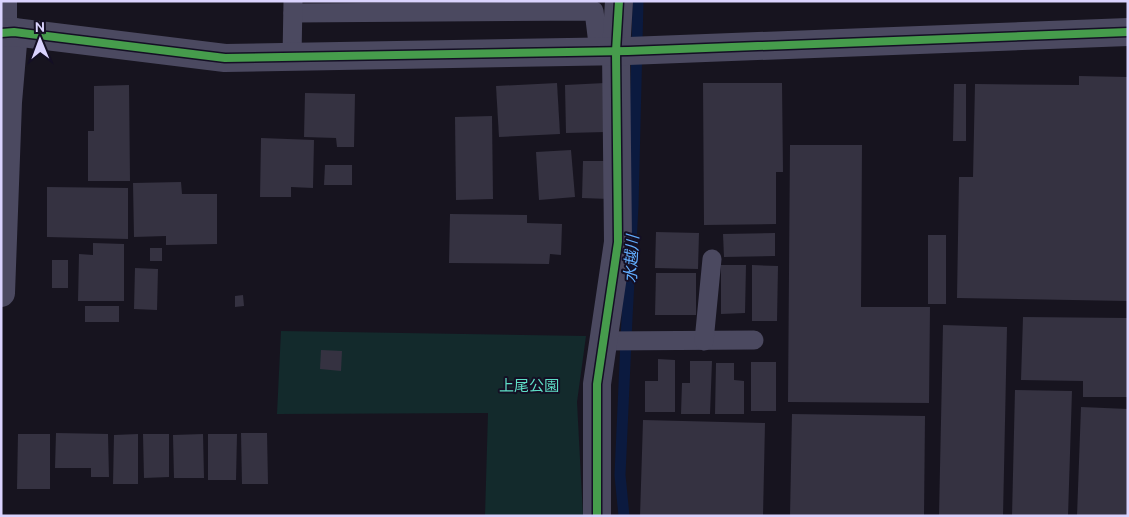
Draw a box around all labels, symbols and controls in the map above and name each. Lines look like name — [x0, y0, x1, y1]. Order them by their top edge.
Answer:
north arrow — [15, 15, 65, 65]
text: N — [34, 19, 45, 35]
water label: 水越川 — [621, 233, 641, 283]
park label: 上尾公園 — [499, 377, 559, 394]

